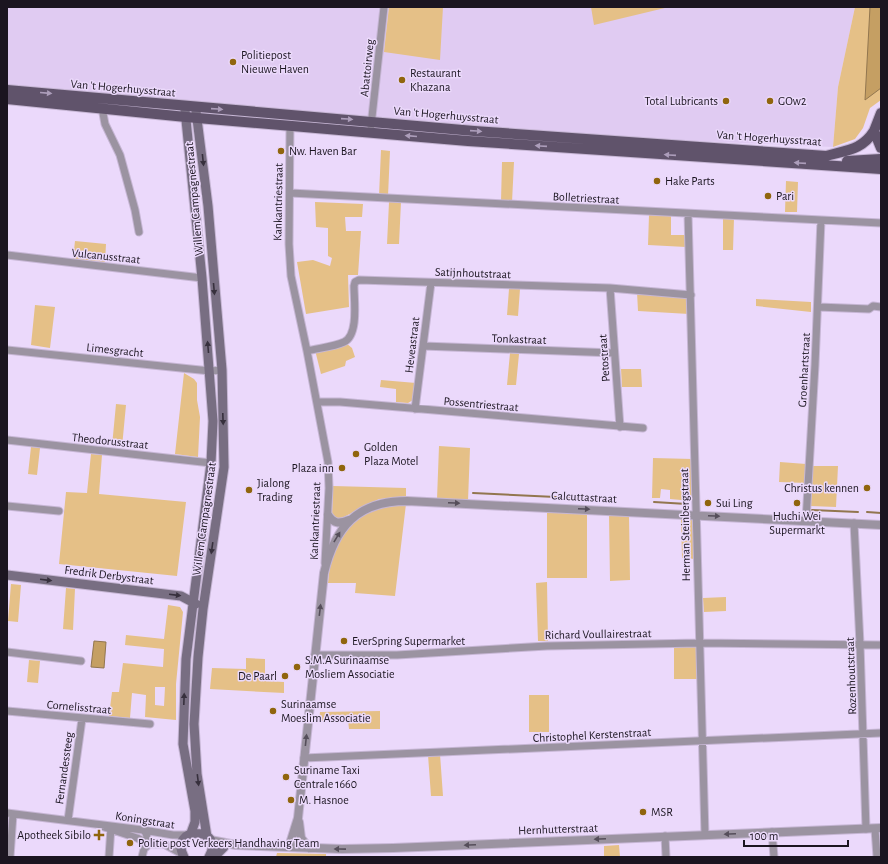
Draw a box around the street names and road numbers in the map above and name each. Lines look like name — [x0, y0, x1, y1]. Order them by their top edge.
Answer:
street label: Abattoirweg — [358, 38, 376, 98]
street label: Van 't Hogerhuysstraat — [70, 77, 176, 100]
street label: Van 't Hogerhuysstraat — [393, 104, 499, 127]
street label: Van 't Hogerhuysstraat — [716, 128, 822, 149]
street label: Willem Campagnestraat — [183, 141, 205, 256]
street label: Kankantriestraat — [271, 163, 285, 241]
street label: Bolletriestraat — [552, 190, 620, 206]
street label: Vulcanusstraat — [71, 246, 141, 266]
street label: Satijnhoutstraat — [435, 266, 511, 281]
street label: Heveastraat — [403, 316, 421, 374]
street label: Tonkastraat — [491, 332, 547, 346]
street label: Groenhartstraat — [796, 332, 812, 408]
street label: Petostraat — [596, 334, 612, 382]
street label: Limesgracht — [86, 341, 144, 359]
street label: Possentriestraat — [443, 395, 519, 413]
street label: Theodorusstraat — [71, 431, 149, 451]
street label: Willem Campagnestraat — [190, 462, 218, 576]
street label: Herman Steinbergstraat — [678, 468, 692, 582]
street label: Kankantriestraat — [308, 482, 322, 560]
street label: Calcuttastraat — [551, 489, 617, 505]
street label: Fredrik Derbystraat — [64, 564, 154, 587]
street label: Richard Voullairestraat — [544, 627, 652, 641]
street label: Rozenhoutstraat — [844, 637, 858, 715]
street label: Cornelisstraat — [46, 698, 112, 716]
street label: Christophel Kerstenstraat — [533, 726, 652, 744]
street label: Fernandessteeg — [53, 731, 75, 805]
street label: Koningstraat — [114, 809, 176, 831]
street label: Hernhutterstraat — [518, 822, 598, 836]

